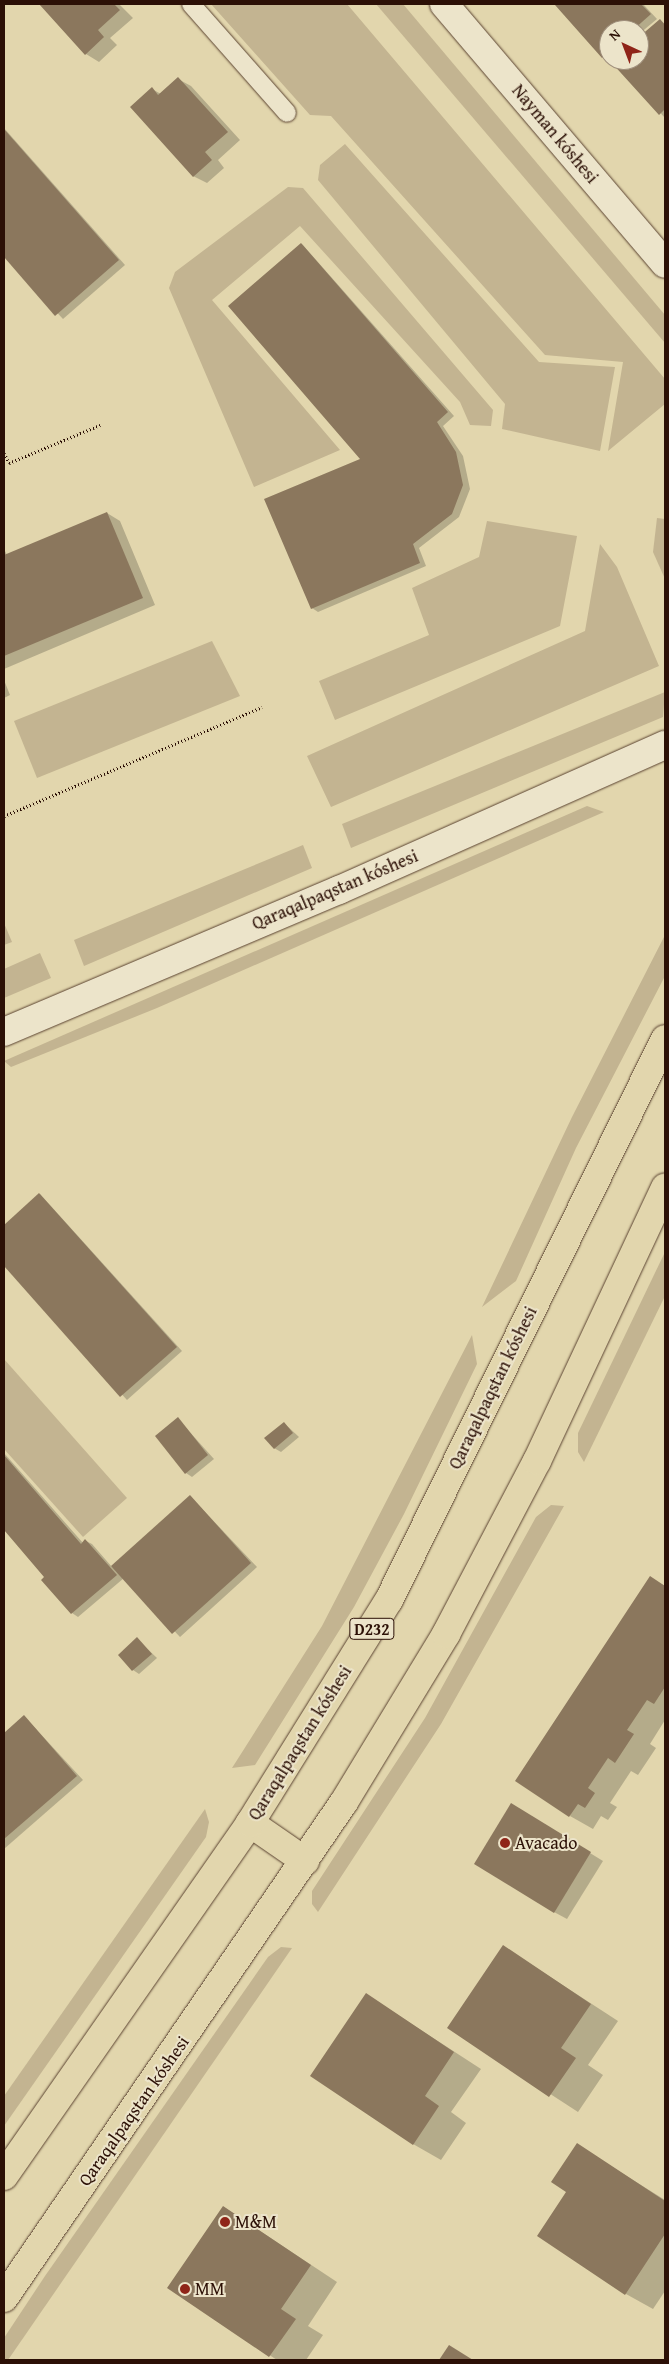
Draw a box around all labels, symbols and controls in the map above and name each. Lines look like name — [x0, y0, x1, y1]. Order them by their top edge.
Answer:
north arrow — [599, 20, 649, 70]
text: N — [604, 24, 625, 45]
street label: Nayman kóshesi — [507, 80, 603, 188]
street label: Qaraqalpaqstan kóshesi — [249, 845, 421, 935]
street label: Qaraqalpaqstan kóshesi — [444, 1303, 542, 1473]
road number: D232 — [348, 1616, 396, 1642]
street label: Qaraqalpaqstan kóshesi — [244, 1662, 356, 1824]
place label: Avacado — [515, 1832, 577, 1854]
marker: Avacado — [499, 1837, 511, 1849]
street label: Qaraqalpaqstan kóshesi — [74, 2032, 194, 2190]
place label: M&M — [235, 2211, 277, 2233]
marker: M&M — [219, 2216, 231, 2228]
place label: MM — [195, 2278, 225, 2300]
marker: MM — [179, 2283, 191, 2295]

